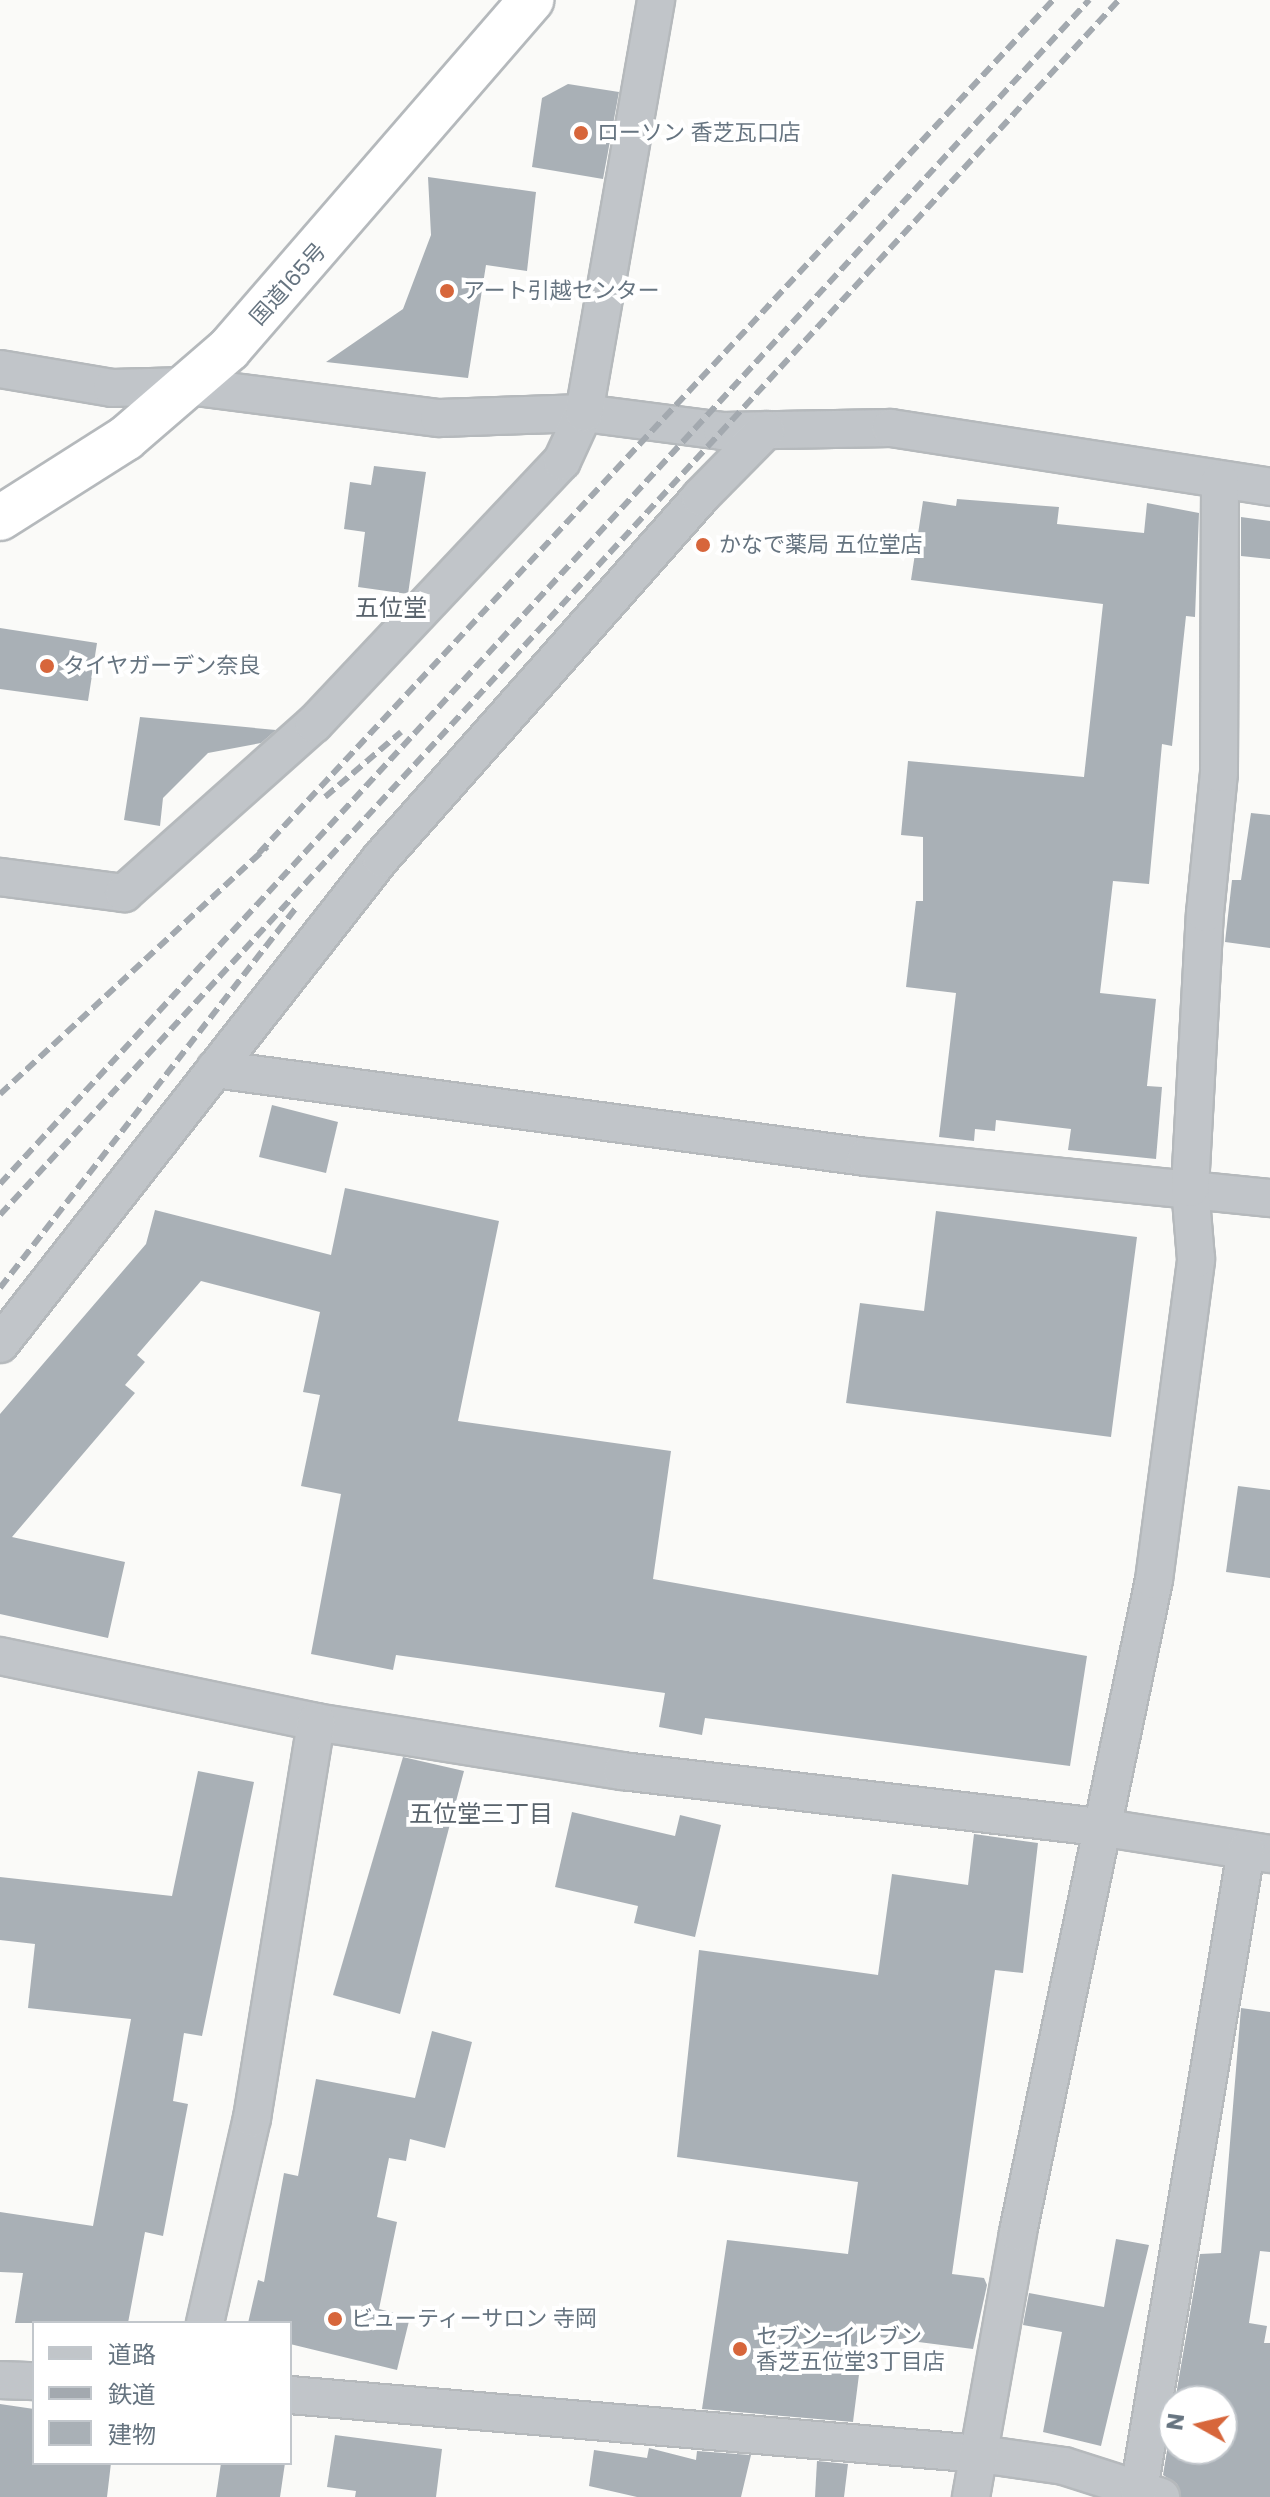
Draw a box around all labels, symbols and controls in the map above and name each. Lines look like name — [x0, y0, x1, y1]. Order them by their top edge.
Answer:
place label: ローソン 香芝瓦口店 — [597, 120, 801, 146]
marker: ローソン 香芝瓦口店 — [572, 124, 590, 142]
street label: 国道165号 — [244, 238, 332, 330]
place label: アート引越センター — [463, 278, 660, 304]
marker: アート引越センター — [438, 282, 456, 300]
place label: かなで薬局 五位堂店 — [719, 532, 923, 558]
marker: かなで薬局 五位堂店 — [694, 536, 712, 554]
district label: 五位堂 — [355, 594, 427, 622]
place label: タイヤガーデン奈良 — [63, 653, 261, 679]
marker: タイヤガーデン奈良 — [38, 657, 56, 675]
district label: 五位堂三丁目 — [409, 1800, 553, 1828]
place label: ビューティーサロン 寺岡 — [351, 2306, 599, 2332]
marker: ビューティーサロン 寺岡 — [326, 2310, 344, 2328]
legend — [32, 2321, 292, 2465]
place label: セブン-イレブン 香芝五位堂3丁目店 — [756, 2323, 945, 2374]
text: 道路 — [108, 2338, 156, 2371]
marker: セブン-イレブン 香芝五位堂3丁目店 — [731, 2340, 749, 2358]
text: 鉄道 — [108, 2378, 156, 2411]
north arrow — [1158, 2385, 1238, 2465]
text: N — [1159, 2412, 1192, 2432]
text: 建物 — [108, 2418, 156, 2451]

